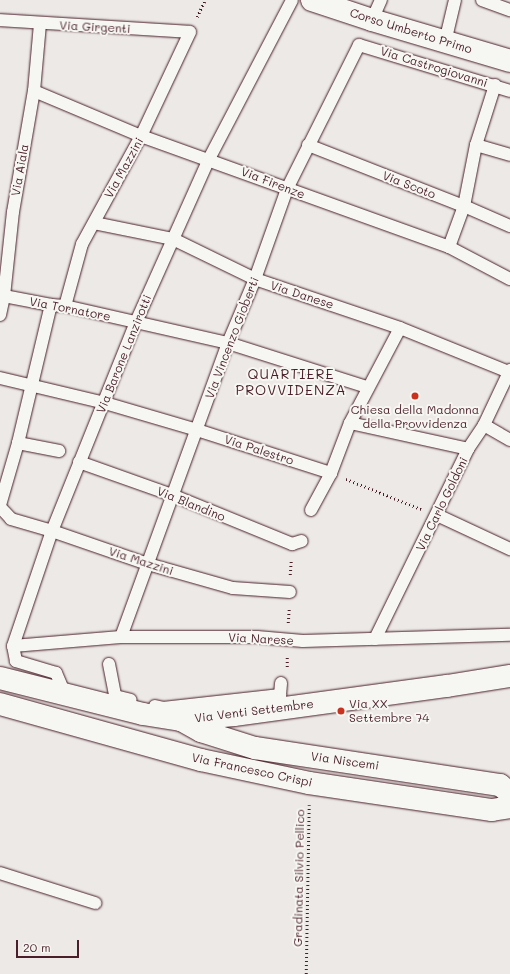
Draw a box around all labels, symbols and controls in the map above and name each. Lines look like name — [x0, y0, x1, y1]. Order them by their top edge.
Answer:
street label: Corso Umberto Primo — [348, 6, 474, 56]
street label: Via Girgenti — [59, 18, 131, 36]
street label: Via Castrogiovanni — [379, 44, 489, 90]
street label: Via Mazzini — [101, 135, 147, 201]
street label: Via Aiala — [8, 143, 32, 197]
street label: Via Firenze — [239, 164, 307, 202]
street label: Via Scoto — [380, 168, 438, 202]
street label: Via Vincenzo Gioberti — [202, 275, 262, 401]
street label: Via Danese — [269, 278, 335, 312]
street label: Via Barone Lanzirotti — [94, 293, 154, 415]
street label: Via Tornatore — [28, 294, 112, 324]
district label: QUARTIERE PROVVIDENZA — [236, 366, 346, 398]
marker: Chiesa della Madonna della Provvidenza — [410, 391, 420, 401]
place label: Chiesa della Madonna della Provvidenza — [351, 403, 479, 431]
street label: Via Palestro — [222, 432, 296, 468]
street label: Via Carlo Goldoni — [413, 455, 471, 553]
street label: Via Blandino — [155, 484, 227, 524]
street label: Via Mazzini — [107, 544, 175, 578]
street label: Via Narese — [228, 630, 294, 648]
street label: Via Venti Settembre — [194, 697, 314, 725]
place label: Via XX Settembre 74 — [349, 697, 429, 725]
marker: Via XX Settembre 74 — [336, 706, 346, 716]
street label: Via Niscemi — [310, 749, 380, 773]
street label: Via Francesco Crispi — [190, 750, 314, 790]
street label: Gradinata Silvio Pellico — [291, 809, 307, 947]
scale bar — [18, 932, 81, 958]
text: 20 m — [23, 939, 51, 955]

